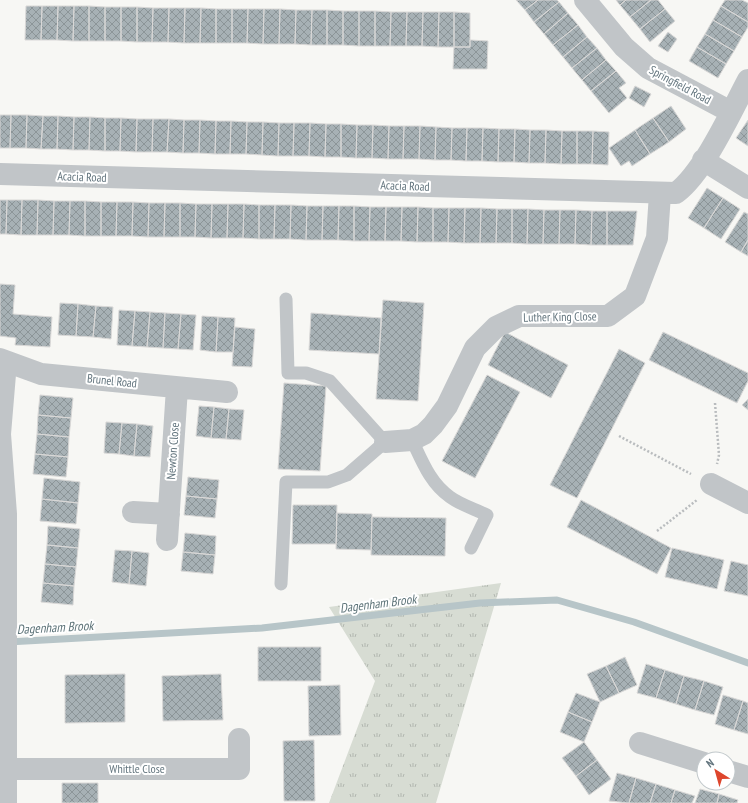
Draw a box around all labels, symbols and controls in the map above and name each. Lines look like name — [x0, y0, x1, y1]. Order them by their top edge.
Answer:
street label: Springfield Road — [647, 62, 714, 107]
street label: Acacia Road — [57, 168, 107, 185]
street label: Acacia Road — [380, 177, 430, 194]
street label: Luther King Close — [523, 308, 597, 325]
street label: Brunel Road — [86, 370, 138, 391]
street label: Newton Close — [163, 422, 182, 480]
water label: Dagenham Brook — [339, 590, 419, 617]
water label: Dagenham Brook — [16, 617, 96, 638]
north arrow — [696, 751, 736, 791]
text: N — [703, 756, 717, 770]
street label: Whittle Close — [109, 761, 165, 776]

